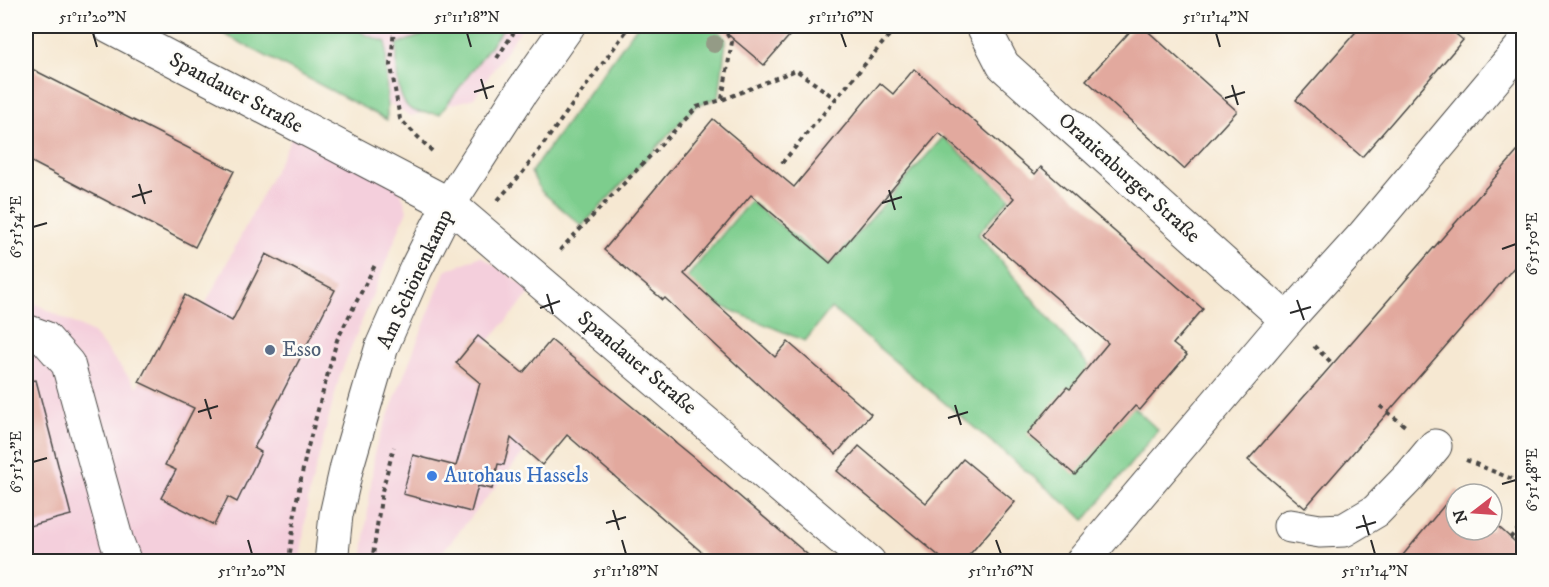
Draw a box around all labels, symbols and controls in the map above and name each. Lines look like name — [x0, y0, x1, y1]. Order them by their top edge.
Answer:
text: 51°11'20"N — [59, 8, 127, 27]
text: 51°11'18"N — [434, 8, 500, 27]
text: 51°11'16"N — [808, 8, 874, 27]
text: 51°11'14"N — [1183, 8, 1249, 27]
street label: Spandauer Straße — [165, 47, 308, 139]
street label: Oranienburger Straße — [1052, 107, 1206, 249]
text: 6°51'54"E — [7, 195, 26, 258]
street label: Am Schönenkamp — [371, 205, 459, 353]
text: 6°51'50"E — [1523, 212, 1542, 276]
street label: Spandauer Straße — [572, 306, 702, 421]
place label: Esso — [282, 337, 321, 363]
marker: Esso — [263, 343, 277, 357]
text: 6°51'52"E — [7, 430, 26, 493]
text: 6°51'48"E — [1523, 448, 1542, 512]
place label: Autohaus Hassels — [444, 463, 589, 489]
marker: Autohaus Hassels — [425, 469, 439, 483]
north arrow — [1444, 482, 1504, 542]
text: N — [1449, 507, 1472, 525]
text: 51°11'20"N — [218, 562, 286, 581]
text: 51°11'18"N — [593, 562, 659, 581]
text: 51°11'16"N — [968, 562, 1034, 581]
text: 51°11'14"N — [1342, 562, 1408, 581]

